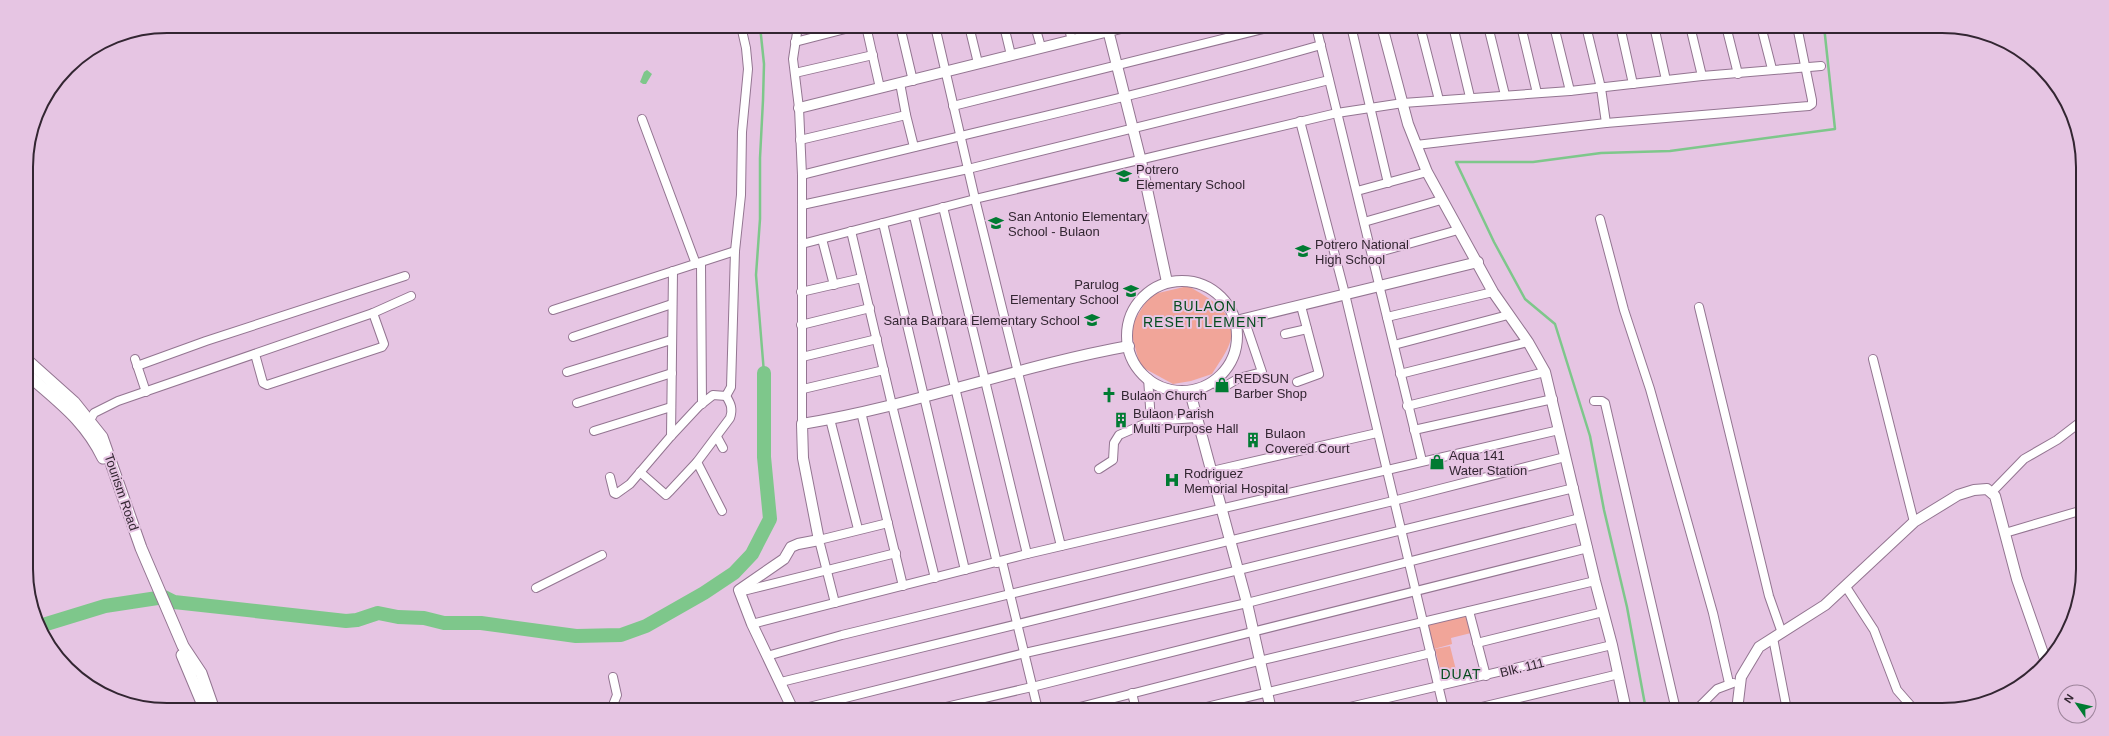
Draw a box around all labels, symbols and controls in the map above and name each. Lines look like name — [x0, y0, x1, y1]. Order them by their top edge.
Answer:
place label: Potrero Elementary School — [1136, 162, 1245, 192]
school or university icon: Potrero Elementary School — [1115, 167, 1133, 185]
place label: San Antonio Elementary School - Bulaon — [1008, 209, 1148, 239]
school or university icon: San Antonio Elementary School - Bulaon — [987, 214, 1005, 232]
place label: Potrero National High School — [1315, 237, 1409, 267]
school or university icon: Potrero National High School — [1294, 242, 1312, 260]
place label: Parulog Elementary School — [1010, 277, 1119, 307]
school or university icon: Parulog Elementary School — [1122, 282, 1140, 300]
district label: BULAON RESETTLEMENT — [1143, 298, 1267, 330]
school or university icon: Santa Barbara Elementary School — [1083, 311, 1101, 329]
place label: Santa Barbara Elementary School — [883, 313, 1080, 328]
place label: REDSUN Barber Shop — [1234, 371, 1307, 401]
shop icon: REDSUN Barber Shop — [1213, 376, 1231, 394]
church icon: Bulaon Church — [1100, 386, 1118, 404]
place label: Bulaon Church — [1121, 388, 1207, 403]
place label: Bulaon Parish Multi Purpose Hall — [1133, 406, 1239, 436]
building icon: Bulaon Parish Multi Purpose Hall — [1112, 411, 1130, 429]
place label: Bulaon Covered Court — [1265, 426, 1350, 456]
building icon: Bulaon Covered Court — [1244, 431, 1262, 449]
place label: Aqua 141 Water Station — [1449, 448, 1527, 478]
street label: Tourism Road — [101, 452, 142, 533]
shop icon: Aqua 141 Water Station — [1428, 453, 1446, 471]
place label: Rodriguez Memorial Hospital — [1184, 466, 1288, 496]
hospital icon: Rodriguez Memorial Hospital — [1163, 471, 1181, 489]
street label: Blk. 111 — [1498, 655, 1546, 680]
district label: DUAT — [1440, 666, 1482, 682]
north arrow — [2057, 684, 2097, 724]
text: N — [2062, 692, 2076, 705]

